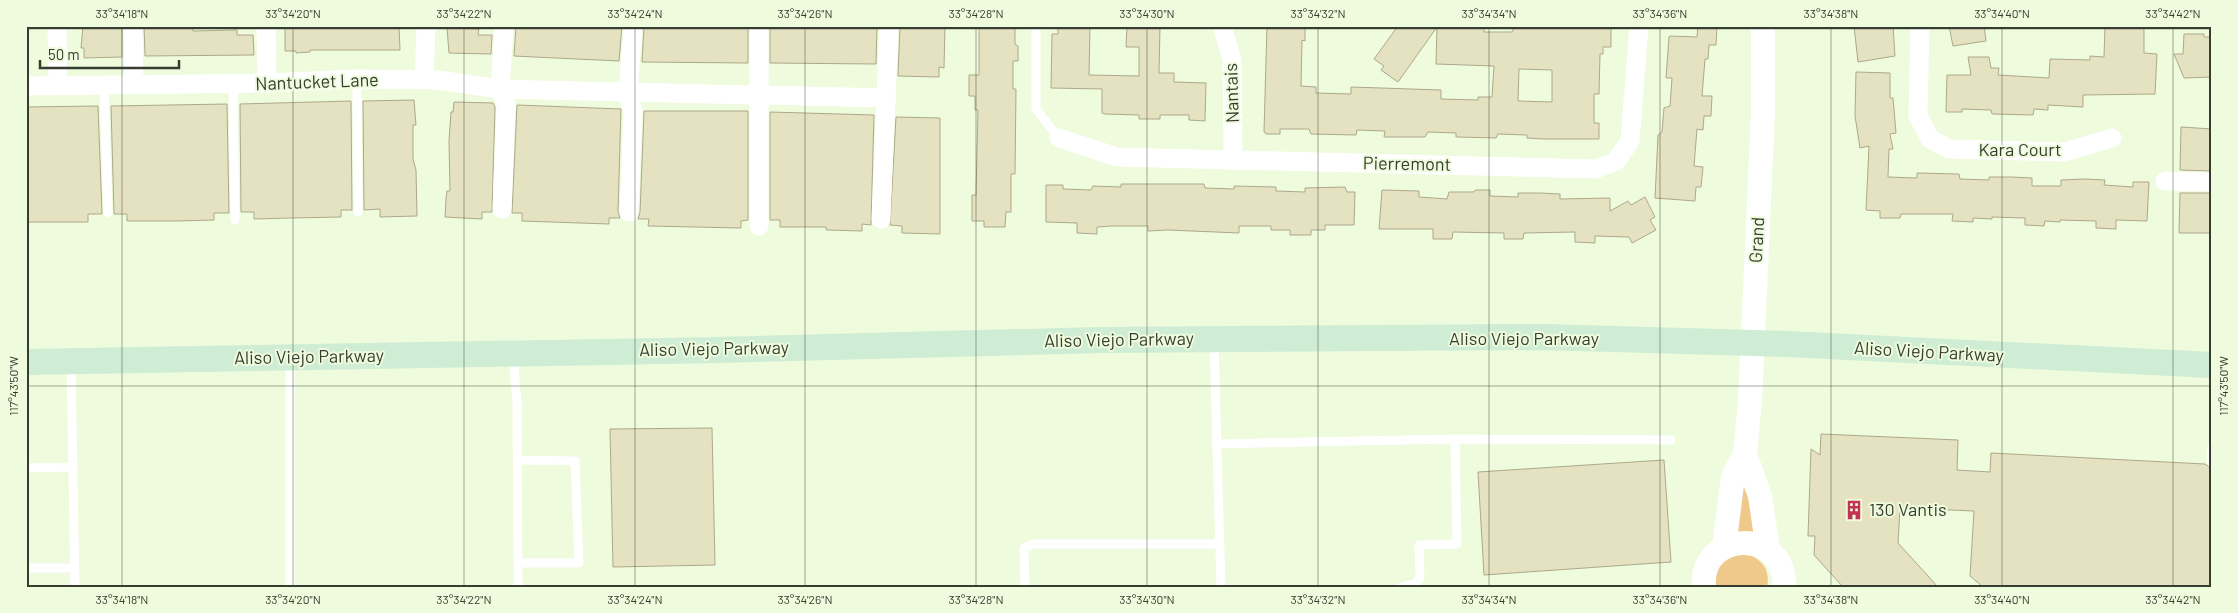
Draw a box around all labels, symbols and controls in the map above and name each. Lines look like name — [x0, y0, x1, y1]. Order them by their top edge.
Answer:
text: 33°34'18"N — [96, 6, 148, 20]
text: 33°34'20"N — [265, 6, 321, 20]
text: 33°34'22"N — [436, 6, 492, 20]
text: 33°34'24"N — [607, 6, 663, 20]
text: 33°34'26"N — [777, 6, 833, 20]
text: 33°34'28"N — [948, 6, 1004, 20]
text: 33°34'30"N — [1119, 6, 1175, 20]
text: 33°34'32"N — [1290, 6, 1346, 20]
text: 33°34'34"N — [1461, 6, 1517, 20]
text: 33°34'36"N — [1633, 6, 1687, 20]
text: 33°34'38"N — [1804, 6, 1858, 20]
text: 33°34'40"N — [1974, 6, 2030, 20]
text: 33°34'42"N — [2145, 6, 2201, 20]
scale bar — [40, 38, 179, 70]
text: 50 m — [48, 45, 80, 63]
street label: Nantais — [1219, 63, 1243, 123]
street label: Nantucket Lane — [255, 68, 379, 94]
street label: Kara Court — [1978, 138, 2062, 160]
street label: Pierremont — [1363, 151, 1451, 175]
street label: Grand — [1744, 216, 1768, 264]
street label: Aliso Viejo Parkway — [1044, 327, 1194, 351]
street label: Aliso Viejo Parkway — [1449, 327, 1599, 349]
street label: Aliso Viejo Parkway — [639, 336, 789, 360]
street label: Aliso Viejo Parkway — [1854, 336, 2004, 366]
street label: Aliso Viejo Parkway — [234, 344, 384, 368]
text: 117°43'50"W — [6, 356, 20, 416]
text: 117°43'50"W — [2216, 356, 2230, 416]
place label: 130 Vantis — [1869, 498, 1947, 520]
building icon: 130 Vantis — [1843, 499, 1865, 521]
text: 33°34'18"N — [96, 592, 148, 606]
text: 33°34'20"N — [265, 592, 321, 606]
text: 33°34'22"N — [436, 592, 492, 606]
text: 33°34'24"N — [607, 592, 663, 606]
text: 33°34'26"N — [777, 592, 833, 606]
text: 33°34'28"N — [948, 592, 1004, 606]
text: 33°34'30"N — [1119, 592, 1175, 606]
text: 33°34'32"N — [1290, 592, 1346, 606]
text: 33°34'34"N — [1461, 592, 1517, 606]
text: 33°34'36"N — [1633, 592, 1687, 606]
text: 33°34'38"N — [1804, 592, 1858, 606]
text: 33°34'40"N — [1974, 592, 2030, 606]
text: 33°34'42"N — [2145, 592, 2201, 606]

